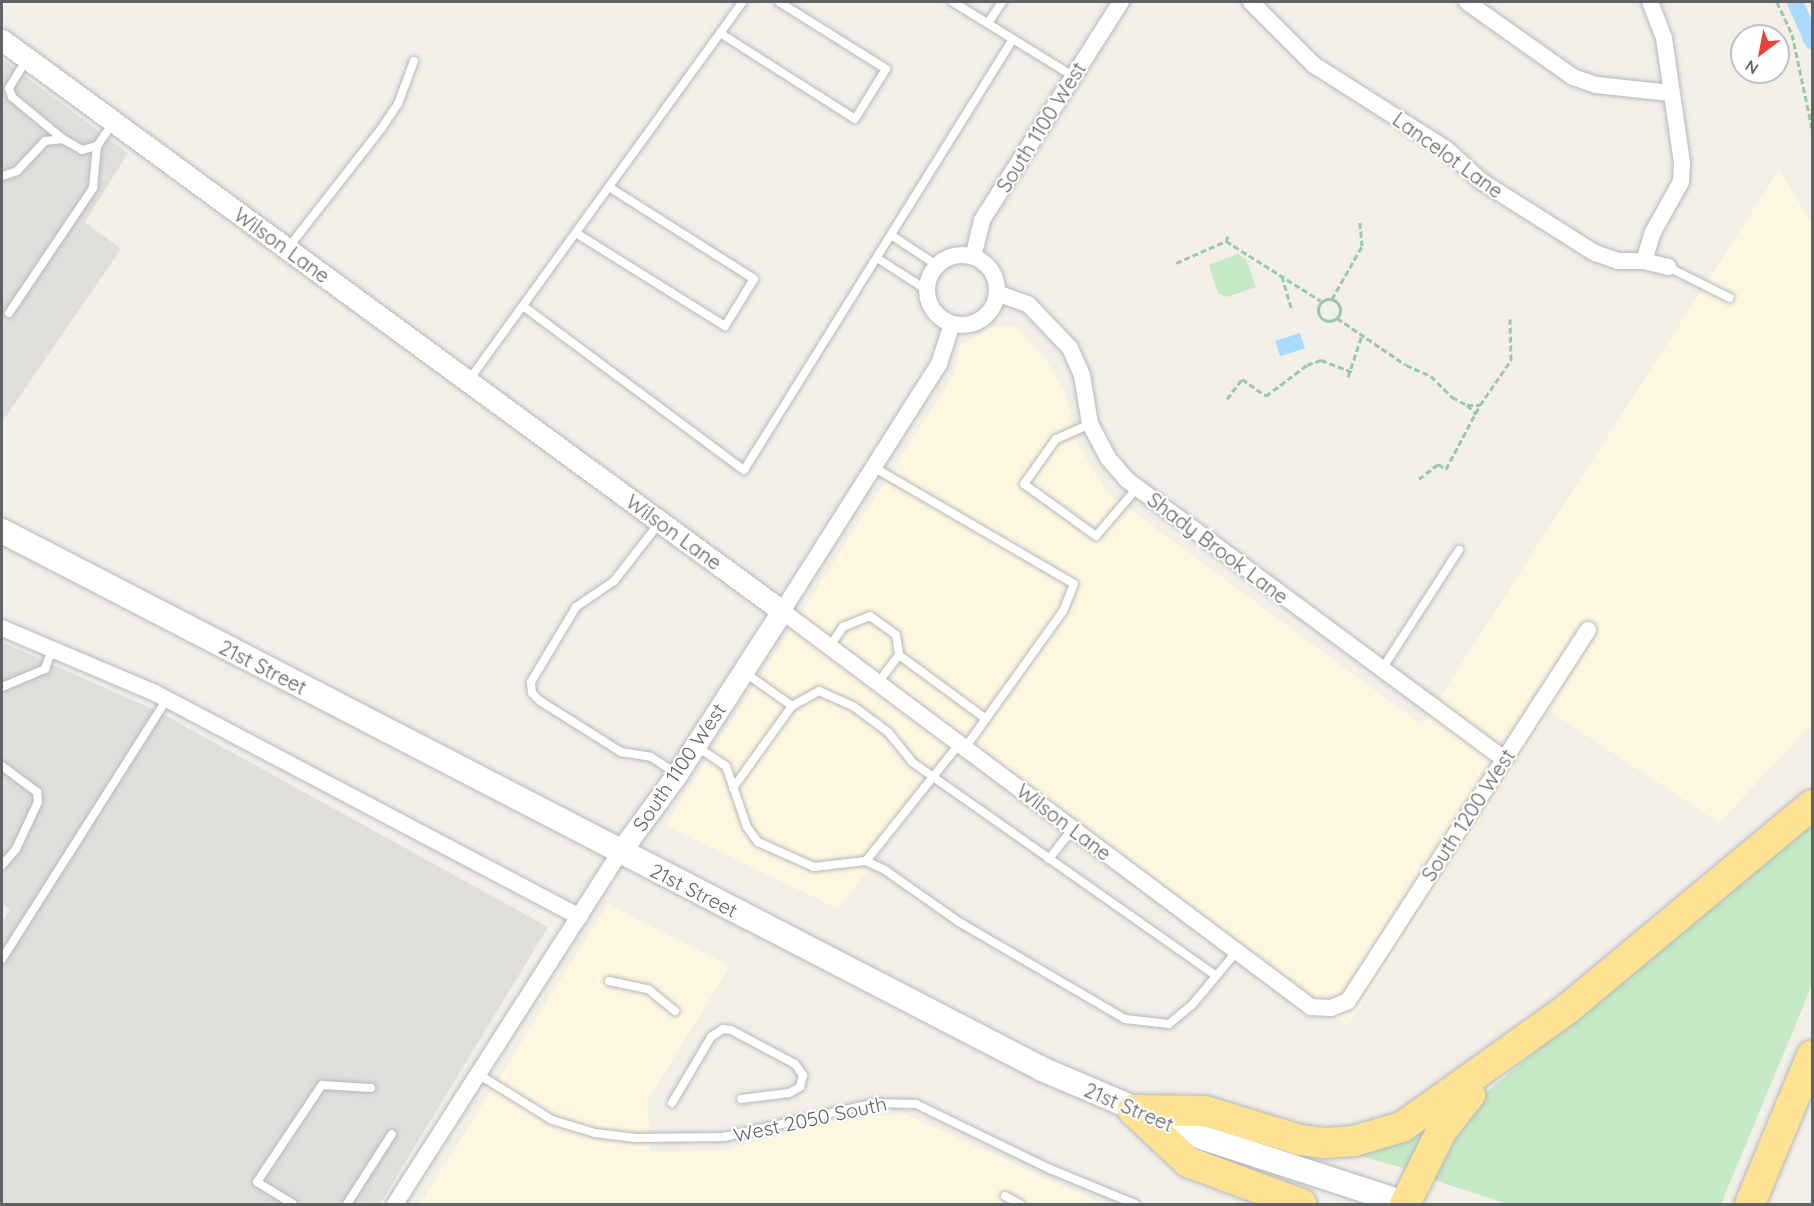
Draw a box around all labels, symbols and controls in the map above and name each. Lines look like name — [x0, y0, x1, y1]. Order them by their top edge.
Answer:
north arrow — [1730, 24, 1790, 84]
text: N — [1741, 56, 1762, 79]
street label: South 1100 West — [991, 58, 1091, 196]
street label: Lancelot Lane — [1388, 107, 1508, 203]
street label: Wilson Lane — [230, 202, 334, 288]
street label: Shady Brook Lane — [1143, 487, 1293, 609]
street label: Wilson Lane — [622, 489, 726, 575]
street label: 21st Street — [215, 635, 311, 699]
street label: South 1100 West — [627, 699, 731, 835]
street label: South 1200 West — [1416, 745, 1520, 885]
street label: Wilson Lane — [1012, 779, 1116, 865]
street label: 21st Street — [646, 858, 742, 922]
street label: 21st Street — [1081, 1077, 1177, 1137]
street label: West 2050 South — [731, 1091, 889, 1147]

